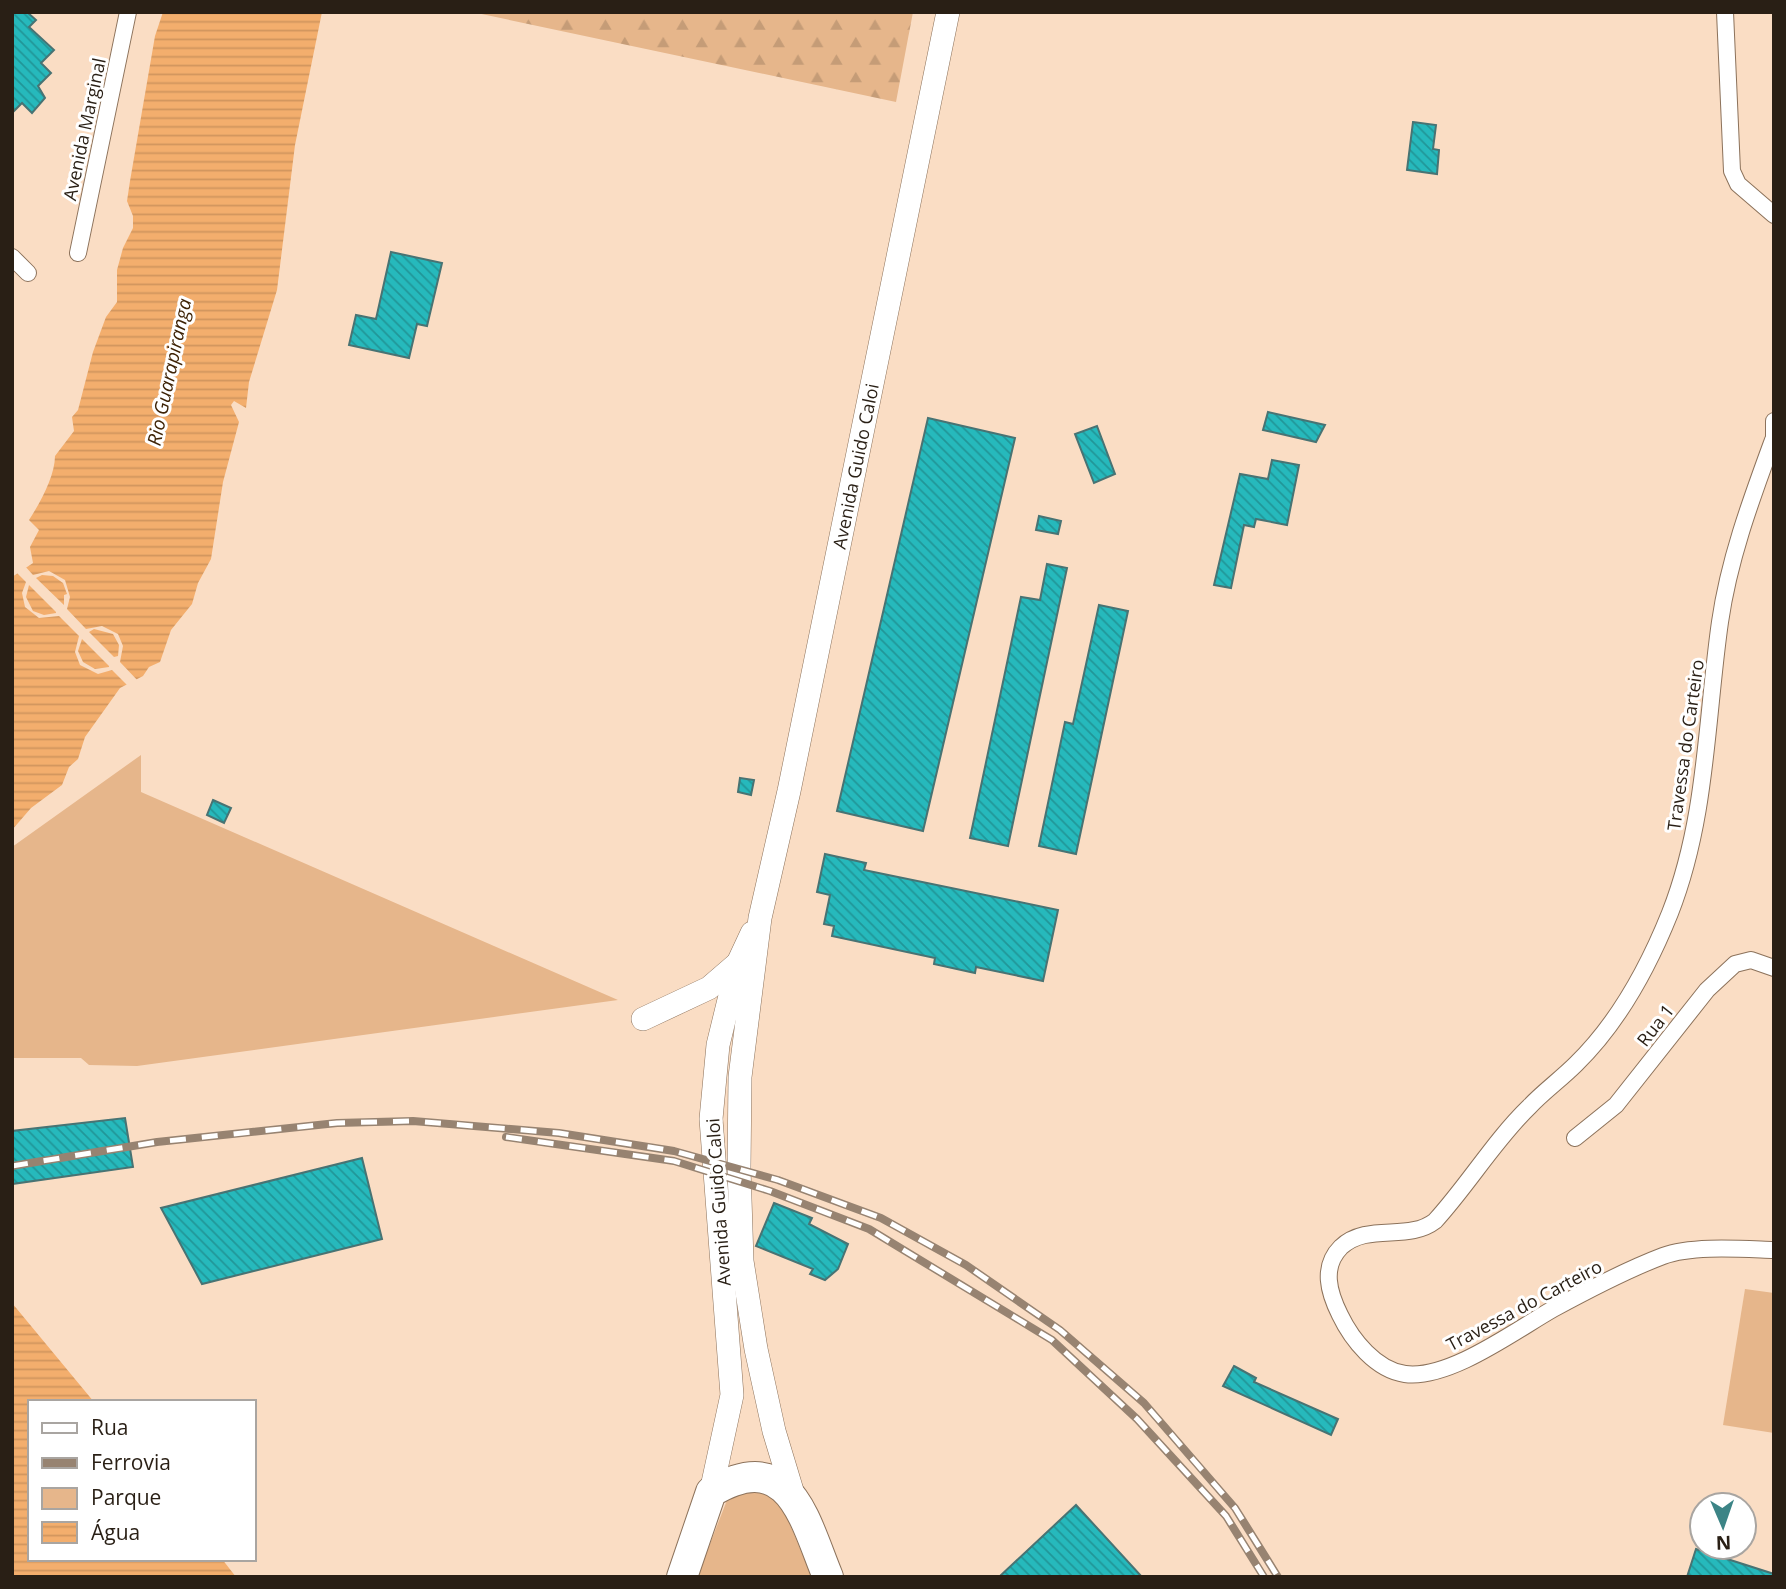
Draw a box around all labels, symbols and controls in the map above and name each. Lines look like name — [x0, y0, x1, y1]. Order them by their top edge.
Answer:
street label: Avenida Marginal — [57, 55, 111, 203]
water label: Rio Guarapiranga — [141, 296, 197, 448]
street label: Avenida Guido Caloi — [827, 381, 884, 551]
street label: Travessa do Carteiro — [1661, 658, 1709, 832]
street label: Rua 1 — [1631, 999, 1679, 1051]
street label: Avenida Guido Caloi — [700, 1117, 736, 1287]
street label: Travessa do Carteiro — [1442, 1254, 1606, 1356]
legend — [28, 1400, 256, 1561]
text: Rua — [91, 1413, 129, 1441]
text: Ferrovia — [91, 1448, 171, 1476]
text: Parque — [91, 1483, 161, 1511]
north arrow — [1688, 1491, 1758, 1561]
text: Água — [91, 1518, 140, 1546]
text: N — [1715, 1530, 1732, 1556]

